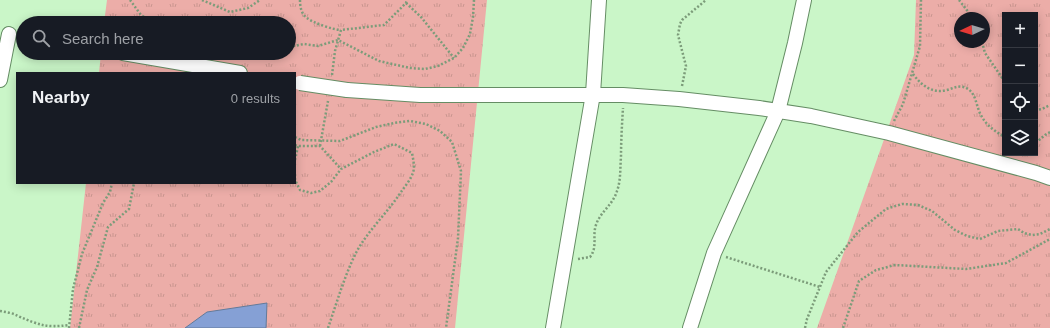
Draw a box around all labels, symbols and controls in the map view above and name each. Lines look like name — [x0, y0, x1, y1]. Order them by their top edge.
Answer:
north arrow — [954, 12, 990, 48]
map controls — [1002, 12, 1038, 156]
button: + — [1002, 12, 1038, 48]
search box — [16, 16, 296, 60]
icon: search — [30, 27, 52, 49]
text: Search here — [62, 30, 144, 47]
button: − — [1002, 48, 1038, 84]
button: locate — [1002, 84, 1038, 120]
text: Nearby — [32, 88, 90, 107]
text: 0 results — [231, 91, 280, 106]
button: layers — [1002, 120, 1038, 156]

